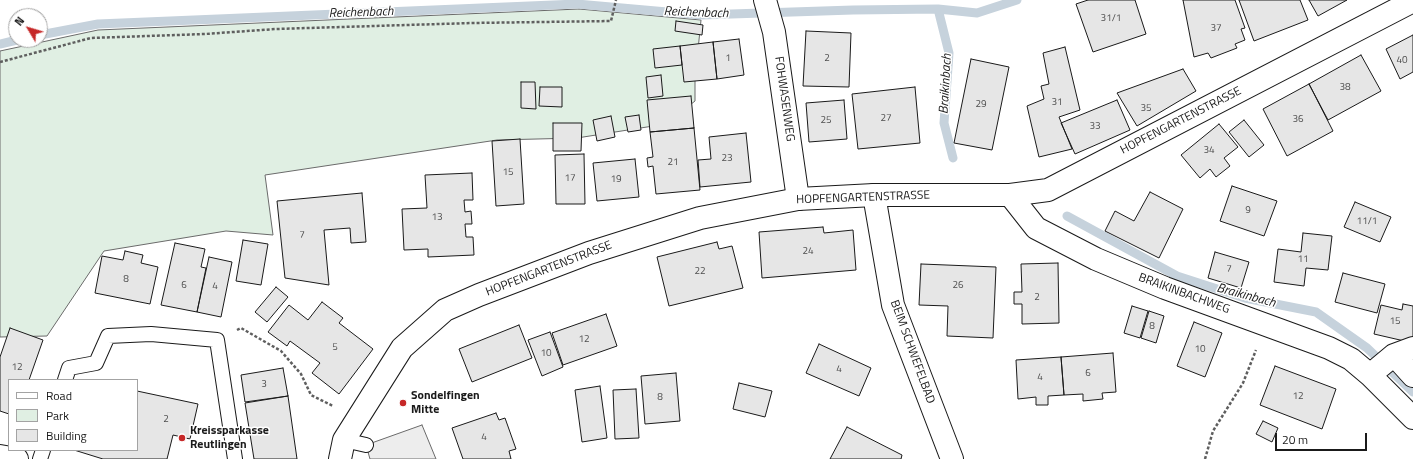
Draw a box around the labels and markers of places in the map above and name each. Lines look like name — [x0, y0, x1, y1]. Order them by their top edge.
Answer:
place label: Sondelfingen Mitte — [411, 389, 480, 417]
marker: Sondelfingen Mitte — [398, 398, 408, 408]
place label: Kreissparkasse Reutlingen — [190, 424, 269, 452]
marker: Kreissparkasse Reutlingen — [177, 433, 187, 443]

